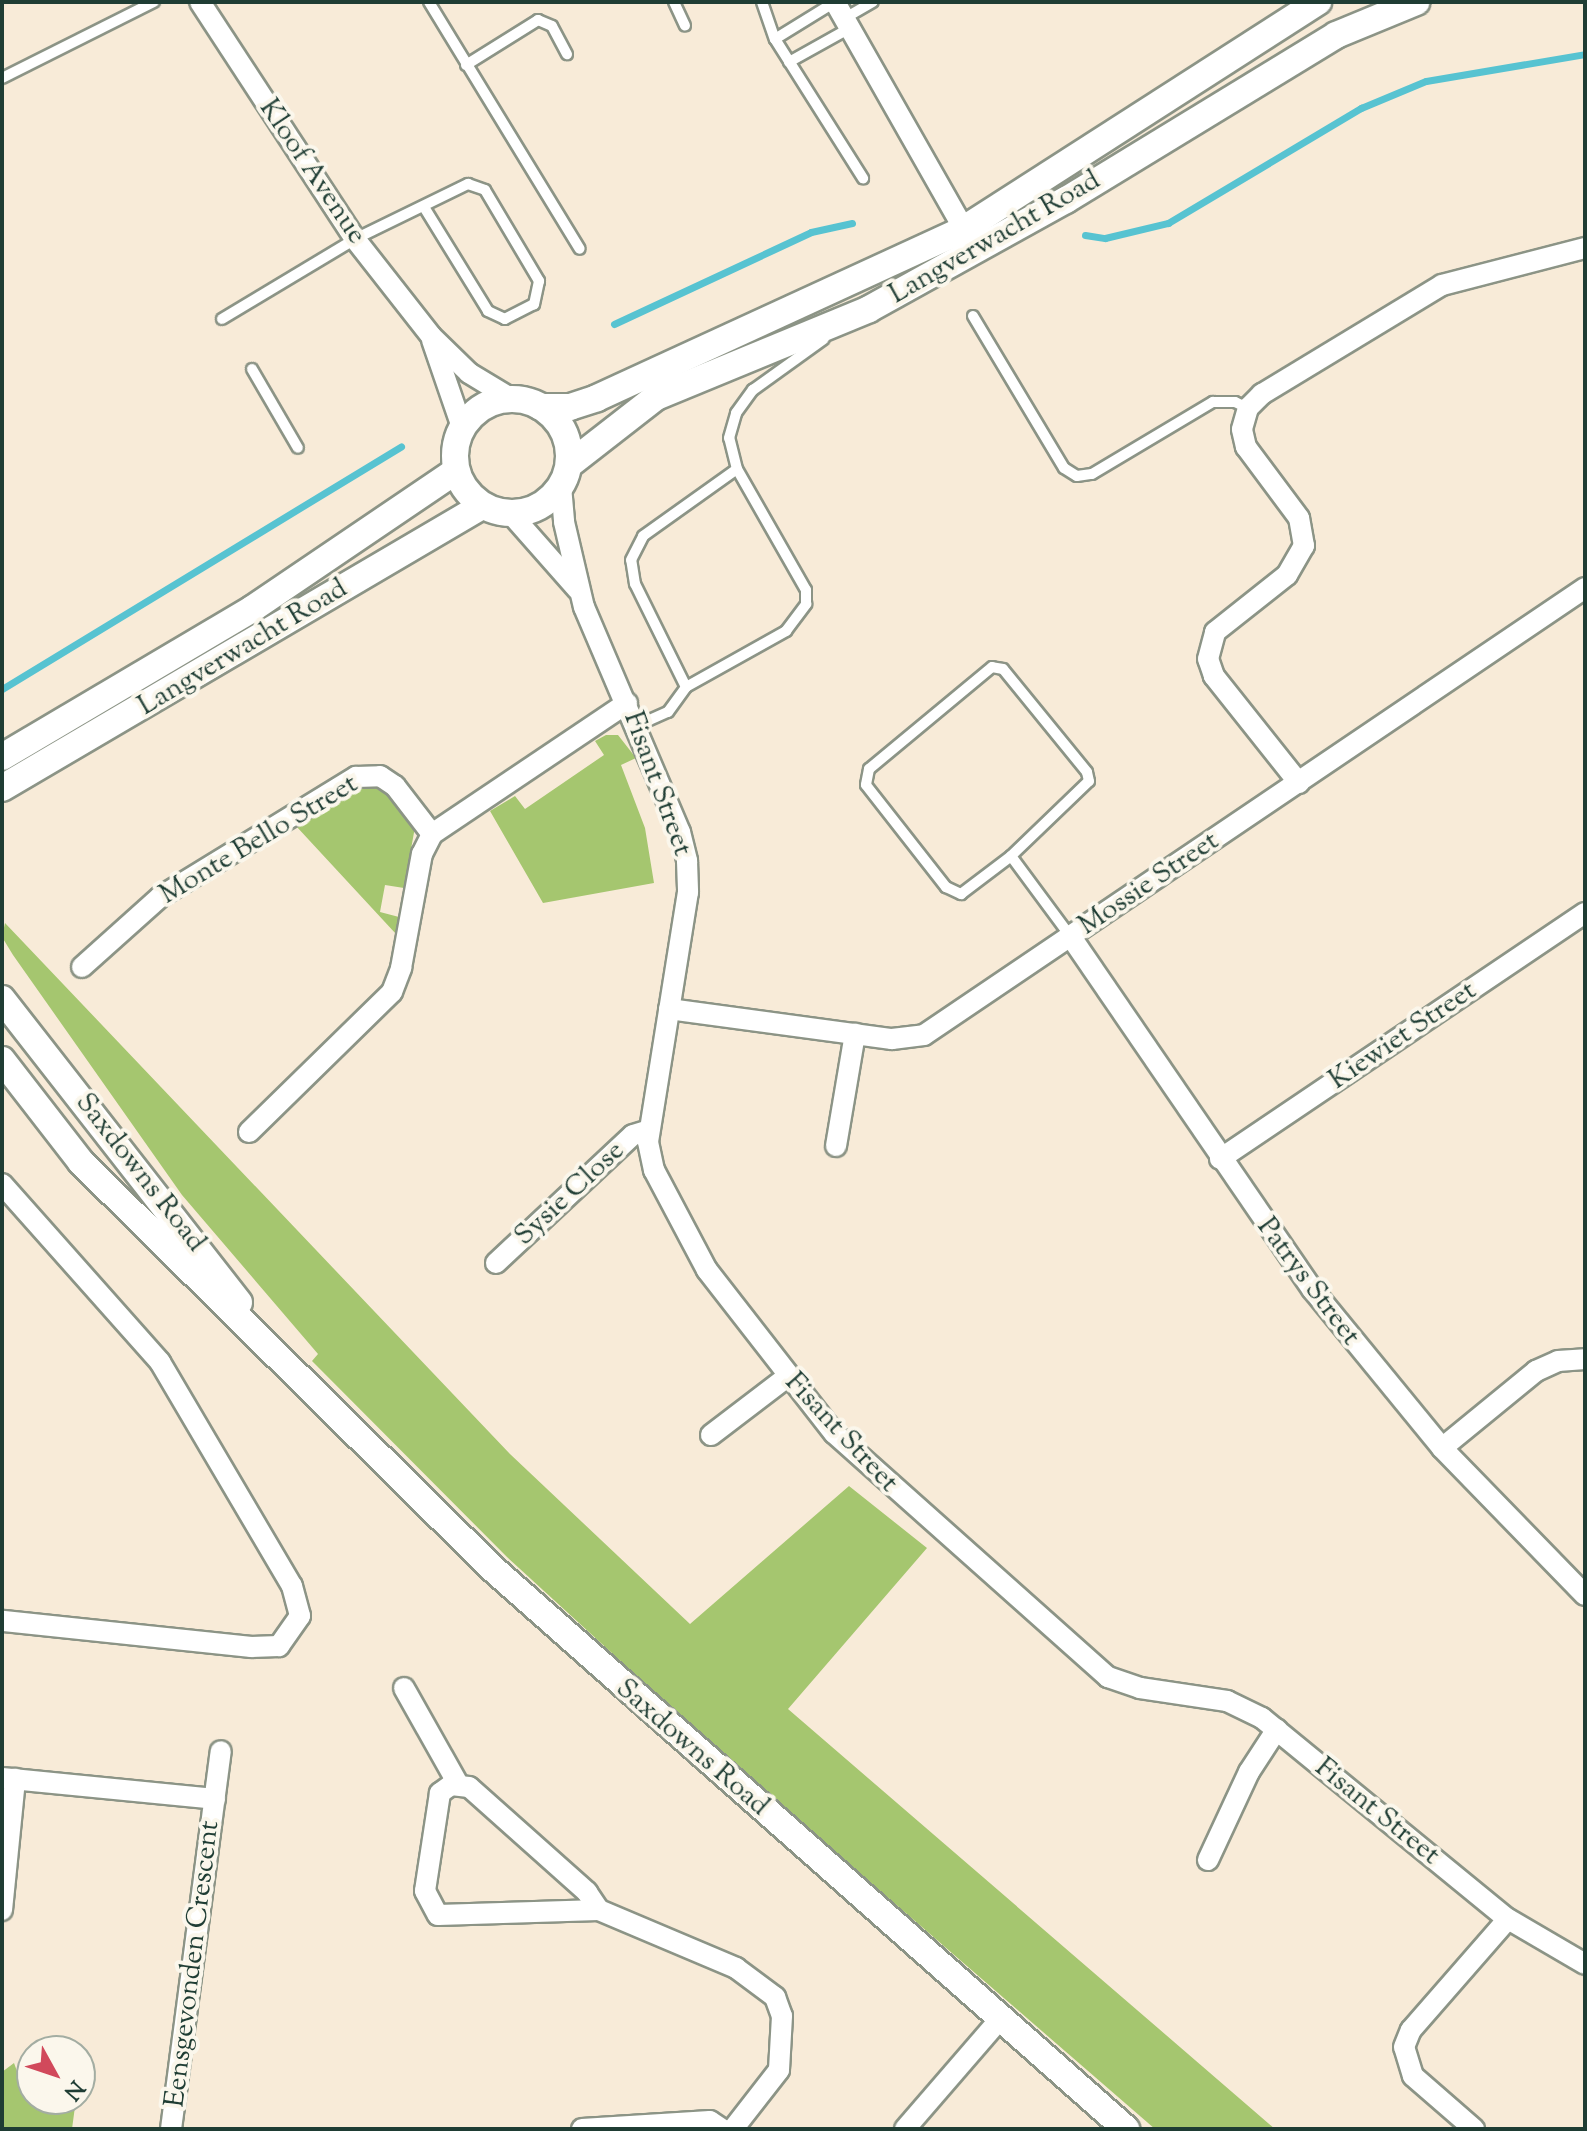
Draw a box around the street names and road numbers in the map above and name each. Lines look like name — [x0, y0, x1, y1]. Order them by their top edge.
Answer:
street label: Kloof Avenue — [251, 93, 373, 251]
street label: Langverwacht Road — [884, 164, 1106, 312]
street label: Langverwacht Road — [132, 572, 354, 724]
street label: Fisant Street — [615, 707, 699, 861]
street label: Monte Bello Street — [154, 768, 364, 912]
street label: Mossie Street — [1073, 825, 1225, 943]
street label: Kiewiet Street — [1323, 974, 1483, 1098]
street label: Saxdowns Road — [68, 1087, 212, 1259]
street label: Sysie Close — [508, 1135, 632, 1253]
street label: Patrys Street — [1249, 1211, 1367, 1353]
street label: Fisant Street — [777, 1366, 905, 1500]
street label: Saxdowns Road — [608, 1672, 776, 1824]
street label: Fisant Street — [1308, 1751, 1446, 1873]
street label: Eensgevonden Crescent — [159, 1819, 227, 2109]

